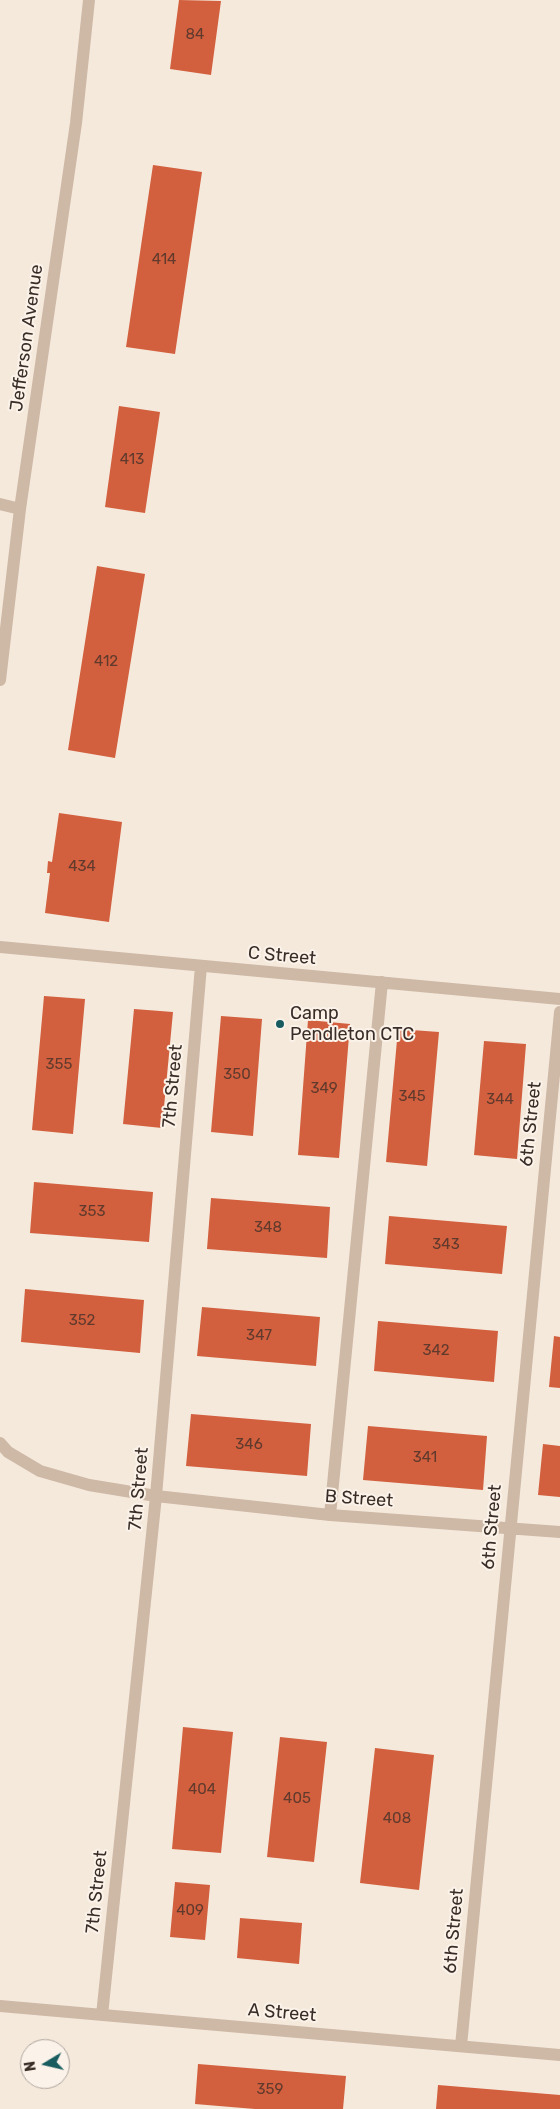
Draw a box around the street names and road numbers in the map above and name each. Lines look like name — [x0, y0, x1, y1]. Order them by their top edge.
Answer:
street label: Jefferson Avenue — [6, 263, 48, 413]
street label: C Street — [247, 942, 317, 970]
street label: 7th Street — [159, 1043, 187, 1129]
street label: 6th Street — [516, 1080, 546, 1168]
street label: 7th Street — [125, 1446, 153, 1532]
street label: 6th Street — [478, 1484, 506, 1570]
street label: B Street — [324, 1486, 394, 1512]
street label: 7th Street — [82, 1849, 112, 1935]
street label: 6th Street — [440, 1888, 468, 1974]
street label: A Street — [247, 1999, 317, 2027]

